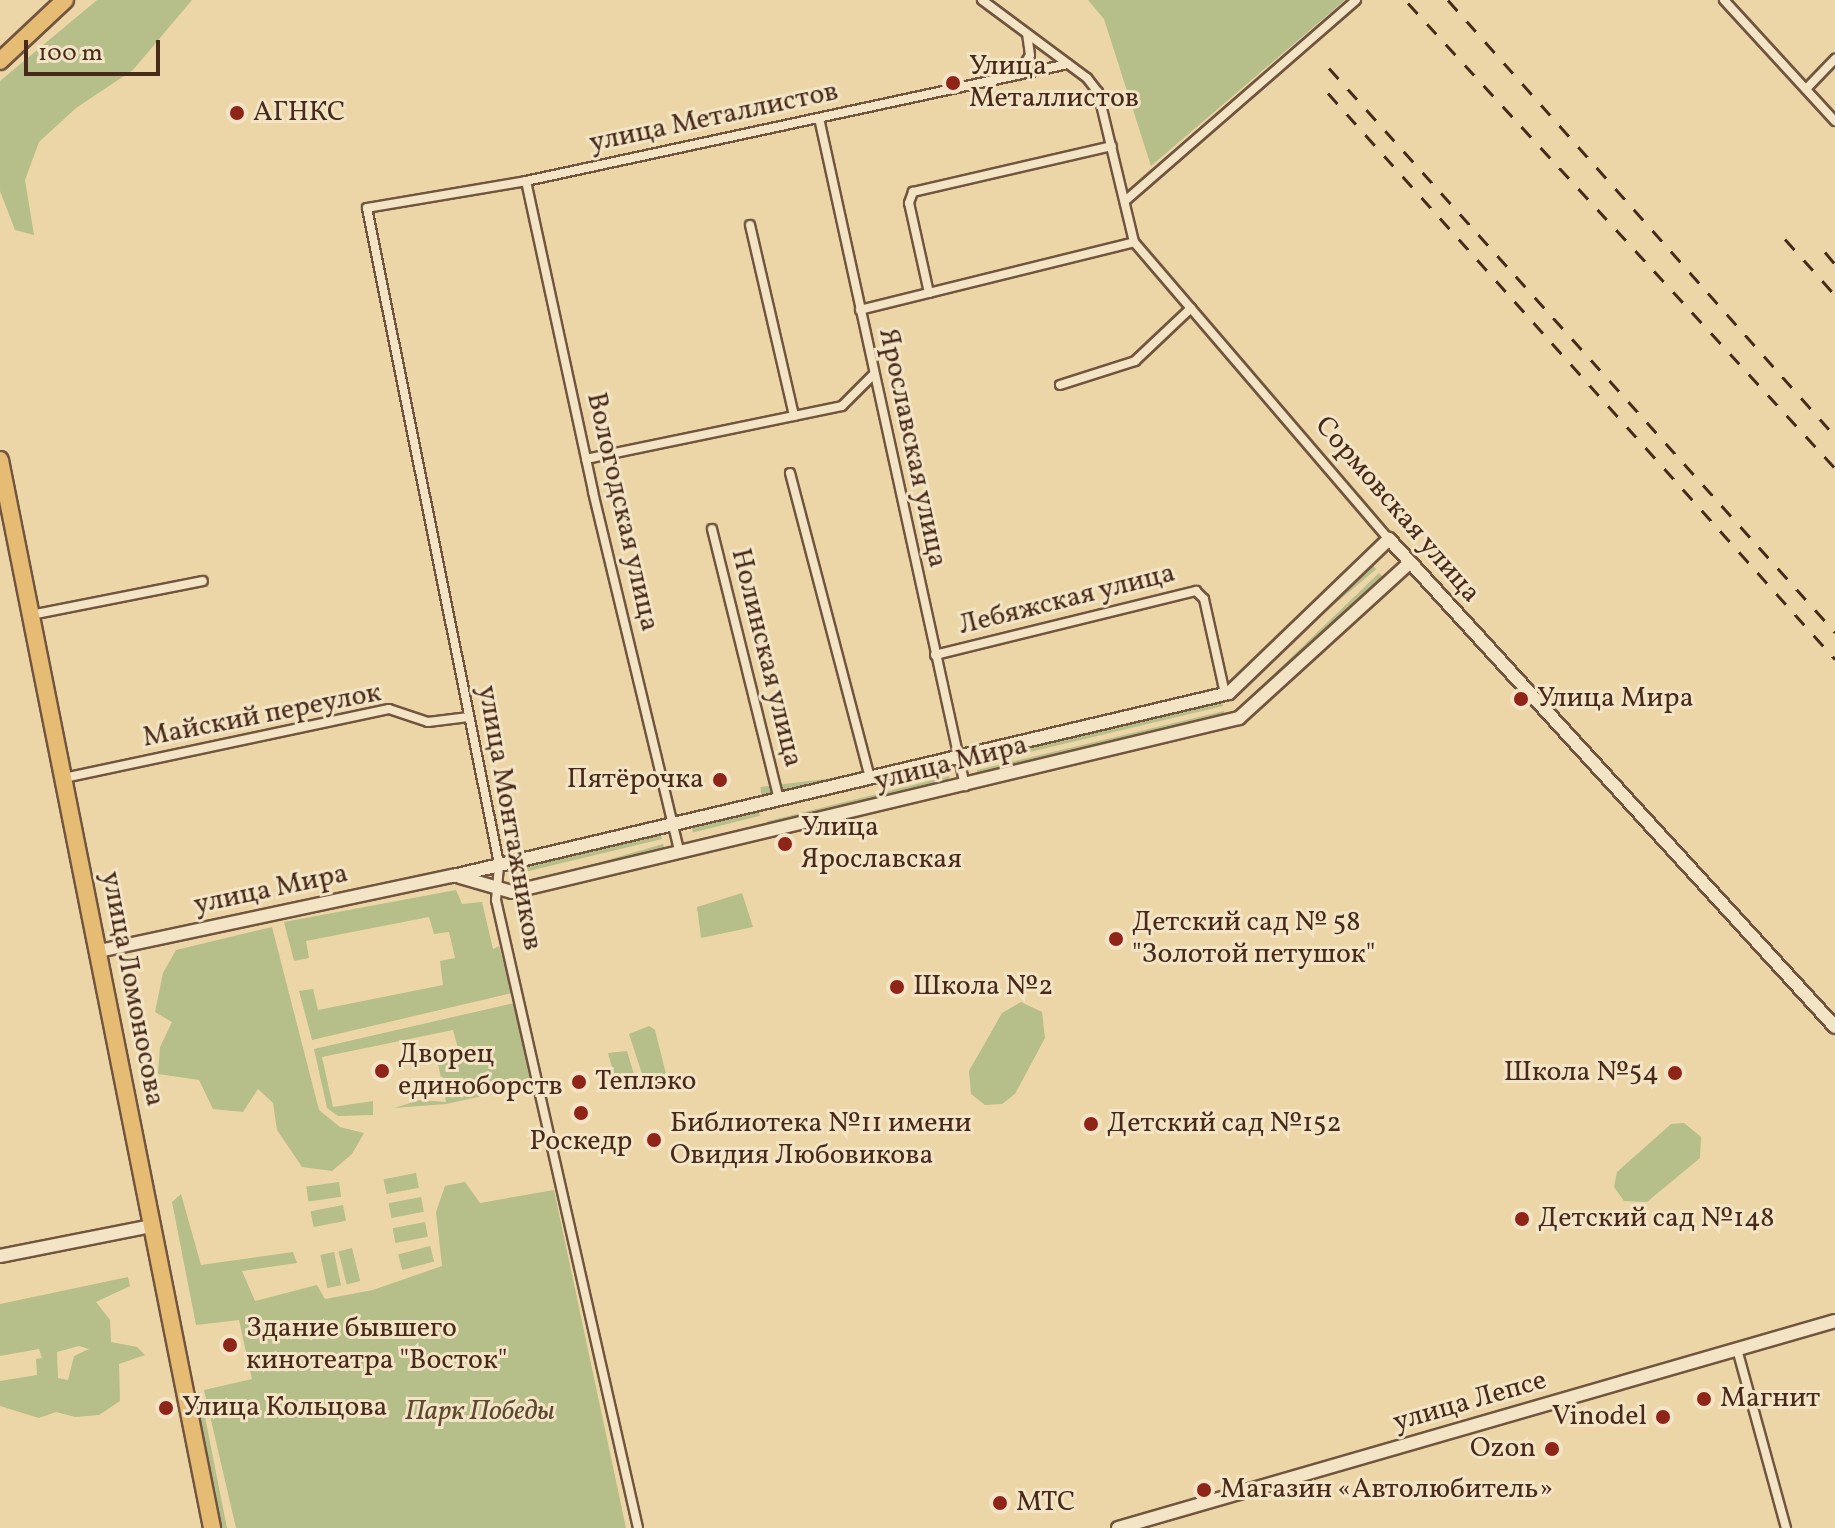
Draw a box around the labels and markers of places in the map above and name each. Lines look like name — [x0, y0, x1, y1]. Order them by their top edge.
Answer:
place label: Улица Металлистов — [969, 50, 1139, 116]
marker: Улица Металлистов — [944, 74, 962, 92]
place label: АГНКС — [253, 96, 345, 130]
marker: АГНКС — [228, 104, 246, 122]
place label: Улица Мира — [1537, 682, 1694, 716]
marker: Улица Мира — [1512, 690, 1530, 708]
place label: Пятёрочка — [567, 763, 704, 797]
marker: Пятёрочка — [711, 771, 729, 789]
place label: Улица Ярославская — [801, 811, 962, 877]
marker: Улица Ярославская — [776, 835, 794, 853]
place label: Детский сад № 58 "Золотой петушок" — [1132, 906, 1375, 972]
marker: Детский сад № 58 "Золотой петушок" — [1107, 930, 1125, 948]
place label: Школа №2 — [913, 970, 1053, 1004]
marker: Школа №2 — [888, 978, 906, 996]
place label: Дворец единоборств — [398, 1038, 563, 1104]
place label: Школа №54 — [1504, 1056, 1659, 1090]
marker: Дворец единоборств — [373, 1062, 391, 1080]
marker: Школа №54 — [1666, 1064, 1684, 1082]
place label: Теплэко — [595, 1065, 696, 1099]
marker: Теплэко — [570, 1073, 588, 1091]
marker: Роскедр — [572, 1104, 590, 1122]
place label: Библиотека №11 имени Овидия Любовикова — [670, 1107, 972, 1173]
place label: Детский сад №152 — [1107, 1107, 1342, 1141]
marker: Детский сад №152 — [1082, 1115, 1100, 1133]
place label: Роскедр — [530, 1125, 632, 1159]
marker: Библиотека №11 имени Овидия Любовикова — [645, 1131, 663, 1149]
place label: Детский сад №148 — [1538, 1202, 1774, 1236]
marker: Детский сад №148 — [1513, 1210, 1531, 1228]
place label: Здание бывшего кинотеатра "Восток" — [246, 1312, 507, 1378]
marker: Здание бывшего кинотеатра "Восток" — [221, 1336, 239, 1354]
place label: Магнит — [1720, 1382, 1820, 1416]
marker: Магнит — [1695, 1390, 1713, 1408]
place label: Улица Кольцова — [182, 1391, 388, 1425]
marker: Улица Кольцова — [157, 1399, 175, 1417]
place label: Vinodel — [1552, 1400, 1647, 1434]
marker: Vinodel — [1654, 1408, 1672, 1426]
place label: Ozon — [1470, 1432, 1536, 1466]
marker: Ozon — [1543, 1440, 1561, 1458]
place label: Магазин «Автолюбитель» — [1220, 1473, 1554, 1507]
marker: Магазин «Автолюбитель» — [1195, 1481, 1213, 1499]
place label: МТС — [1016, 1486, 1075, 1520]
marker: МТС — [991, 1494, 1009, 1512]

